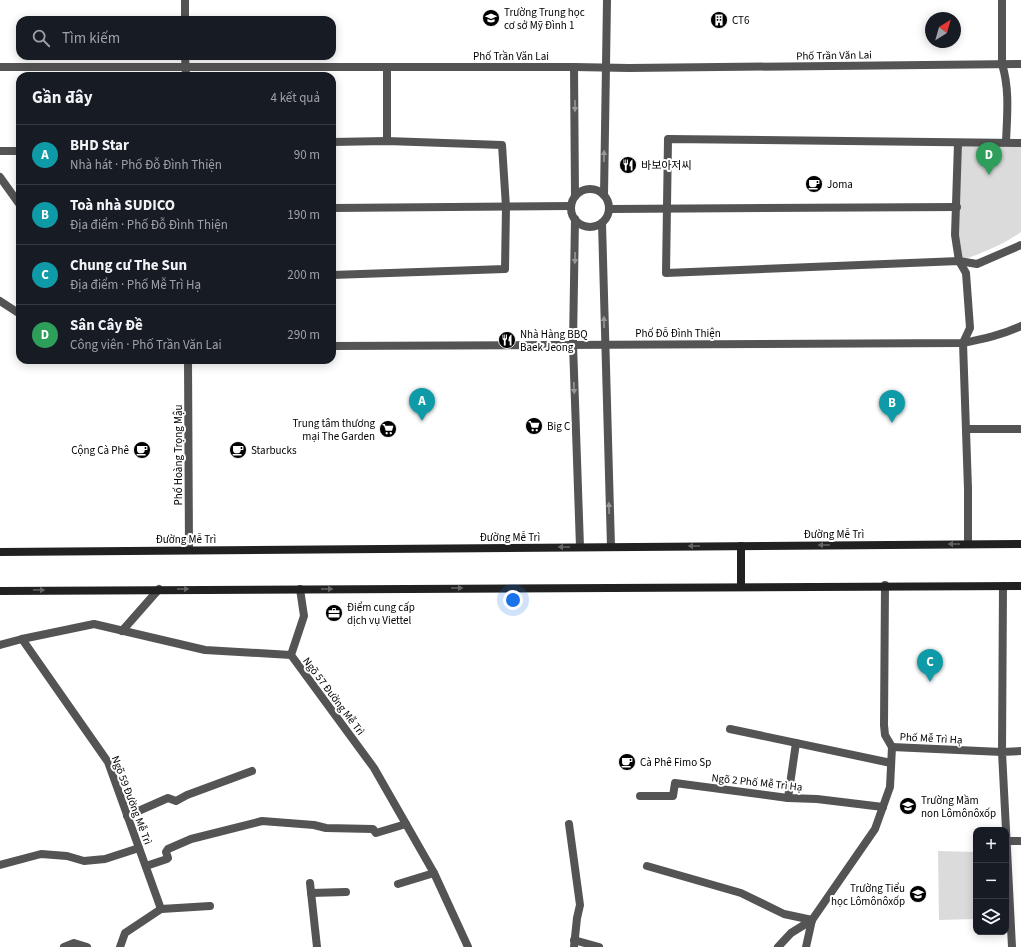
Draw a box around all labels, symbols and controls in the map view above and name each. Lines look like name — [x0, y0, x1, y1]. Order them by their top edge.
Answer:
place label: Trường Trung học cơ sở Mỹ Đình 1 — [504, 5, 585, 33]
school or university icon: Trường Trung học cơ sở Mỹ Đình 1 — [481, 8, 501, 28]
building icon: CT6 — [709, 10, 729, 30]
north arrow — [925, 12, 961, 48]
place label: CT6 — [732, 13, 750, 28]
search box — [16, 16, 336, 60]
icon: search — [30, 27, 52, 49]
text: Tìm kiếm — [62, 28, 120, 49]
street label: Phố Trần Văn Lai — [796, 47, 872, 64]
street label: Phố Trần Văn Lai — [473, 49, 549, 64]
text: Gần đây — [32, 86, 93, 110]
text: 4 kết quả — [271, 89, 320, 107]
one-way arrow — [572, 100, 578, 113]
text: BHD Star — [70, 135, 129, 156]
pin: D — [976, 142, 1002, 175]
text: A — [41, 146, 49, 164]
text: 90 m — [294, 146, 320, 164]
one-way arrow — [601, 150, 608, 162]
restaurant icon: 바보아저씨 — [618, 155, 638, 175]
text: Nhà hát · Phố Đỗ Đình Thiện — [70, 156, 222, 174]
place label: 바보아저씨 — [641, 158, 692, 173]
cafe icon: Joma — [804, 174, 824, 194]
place label: Joma — [827, 177, 853, 192]
text: Toà nhà SUDICO — [70, 195, 175, 216]
text: B — [41, 206, 49, 224]
text: 190 m — [287, 206, 320, 224]
text: Địa điểm · Phố Đỗ Đình Thiện — [70, 216, 228, 234]
one-way arrow — [571, 252, 578, 264]
text: Chung cư The Sun — [70, 255, 187, 276]
text: C — [41, 266, 49, 284]
text: 200 m — [287, 266, 320, 284]
text: Địa điểm · Phố Mễ Trì Hạ — [70, 276, 201, 294]
text: Sân Cây Đề — [70, 315, 143, 336]
one-way arrow — [601, 315, 607, 328]
text: D — [41, 326, 49, 344]
text: 290 m — [287, 326, 320, 344]
street label: Phố Đỗ Đình Thiện — [635, 326, 721, 341]
place label: Nhà Hàng BBQ Baek Jeong — [520, 327, 588, 355]
restaurant icon: Nhà Hàng BBQ Baek Jeong — [497, 330, 517, 350]
text: Công viên · Phố Trần Văn Lai — [70, 336, 222, 354]
one-way arrow — [571, 382, 578, 394]
pin: A — [409, 388, 435, 421]
pin: B — [879, 390, 905, 423]
street label: Phố Hoàng Trọng Mậu — [171, 404, 186, 506]
place label: Trung tâm thương mại The Garden — [292, 416, 375, 444]
supermarket icon: Big C — [524, 416, 544, 436]
supermarket icon: Trung tâm thương mại The Garden — [378, 419, 398, 439]
place label: Big C — [547, 419, 570, 434]
cafe icon: Cộng Cà Phê — [132, 440, 152, 460]
cafe icon: Starbucks — [228, 440, 248, 460]
place label: Cộng Cà Phê — [71, 443, 130, 458]
place label: Starbucks — [251, 443, 297, 458]
one-way arrow — [606, 501, 612, 514]
street label: Đường Mễ Trì — [804, 527, 864, 542]
street label: Đường Mễ Trì — [480, 530, 540, 545]
street label: Đường Mễ Trì — [156, 532, 216, 547]
one-way arrow — [947, 541, 960, 547]
one-way arrow — [817, 542, 830, 548]
one-way arrow — [687, 543, 700, 549]
one-way arrow — [557, 544, 570, 550]
one-way arrow — [451, 585, 464, 591]
one-way arrow — [177, 586, 190, 592]
one-way arrow — [321, 586, 334, 592]
one-way arrow — [33, 587, 46, 593]
your location — [503, 590, 523, 610]
place label: Điểm cung cấp dịch vụ Viettel — [347, 600, 415, 628]
office icon: Điểm cung cấp dịch vụ Viettel — [324, 603, 344, 623]
pin: C — [917, 649, 943, 682]
street label: Ngõ 57 Đường Mễ Trì — [299, 654, 368, 739]
street label: Phố Mễ Trì Hạ — [899, 729, 963, 748]
cafe icon: Cà Phê Fimo Sp — [617, 752, 637, 772]
street label: Ngõ 59 Đường Mễ Trì — [108, 754, 155, 847]
place label: Cà Phê Fimo Sp — [640, 755, 711, 770]
street label: Ngõ 2 Phố Mễ Trì Hạ — [711, 770, 803, 795]
place label: Trường Mầm non Lômônôxốp — [921, 793, 996, 821]
school or university icon: Trường Mầm non Lômônôxốp — [898, 796, 918, 816]
map controls — [973, 827, 1009, 935]
button: + — [973, 827, 1009, 863]
button: − — [973, 863, 1009, 899]
place label: Trường Tiểu học Lômônôxốp — [831, 881, 905, 909]
school or university icon: Trường Tiểu học Lômônôxốp — [908, 884, 928, 904]
button: layers — [973, 899, 1009, 935]

